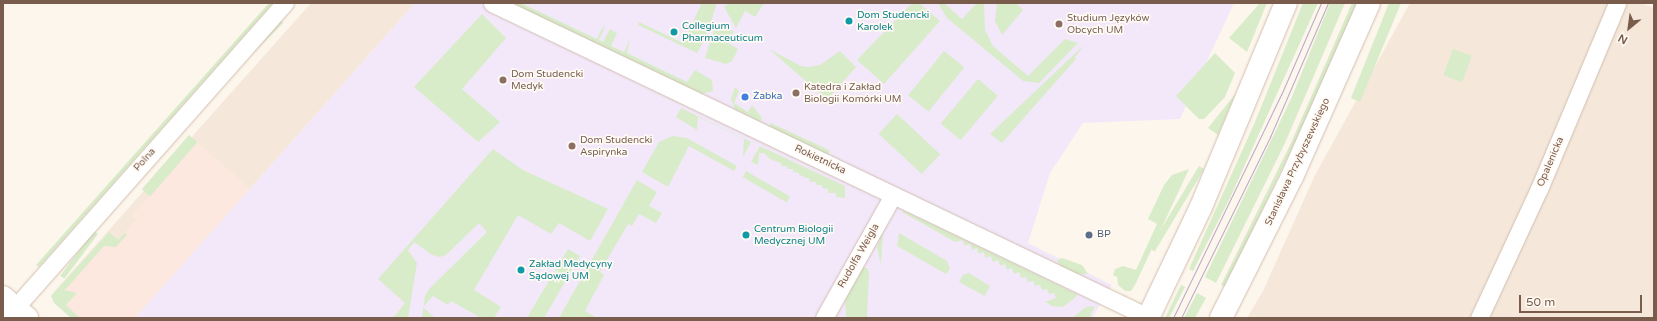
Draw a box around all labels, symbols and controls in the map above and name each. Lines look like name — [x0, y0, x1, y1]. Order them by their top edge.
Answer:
north arrow — [1609, 8, 1649, 48]
place label: Dom Studencki Karolek — [857, 9, 929, 32]
place label: Studium Języków Obcych UM — [1067, 12, 1149, 36]
marker: Dom Studencki Karolek — [844, 16, 854, 26]
marker: Studium Języków Obcych UM — [1054, 19, 1064, 29]
place label: Collegium Pharmaceuticum — [682, 20, 763, 44]
marker: Collegium Pharmaceuticum — [669, 27, 679, 37]
text: N — [1616, 31, 1630, 47]
place label: Dom Studencki Medyk — [511, 68, 583, 92]
marker: Dom Studencki Medyk — [498, 75, 508, 85]
place label: Katedra i Zakład Biologii Komórki UM — [804, 81, 902, 104]
marker: Katedra i Zakład Biologii Komórki UM — [791, 88, 801, 98]
place label: Żabka — [753, 91, 782, 103]
marker: Żabka — [740, 92, 750, 102]
street label: Stanisława Przybyszewskiego — [1263, 96, 1333, 228]
place label: Dom Studencki Aspirynka — [580, 134, 652, 158]
street label: Opalenicka — [1535, 135, 1567, 189]
marker: Dom Studencki Aspirynka — [567, 141, 577, 151]
street label: Rokietnicka — [792, 143, 848, 177]
street label: Polna — [132, 146, 158, 174]
street label: Rudolfa Weigla — [836, 222, 882, 290]
place label: Centrum Biologii Medycznej UM — [754, 223, 833, 246]
place label: BP — [1097, 229, 1111, 241]
marker: Centrum Biologii Medycznej UM — [741, 230, 751, 240]
marker: BP — [1084, 230, 1094, 240]
place label: Zakład Medycyny Sądowej UM — [529, 258, 612, 282]
marker: Zakład Medycyny Sądowej UM — [516, 265, 526, 275]
scale bar — [1521, 287, 1644, 313]
text: 50 m — [1526, 295, 1555, 309]

